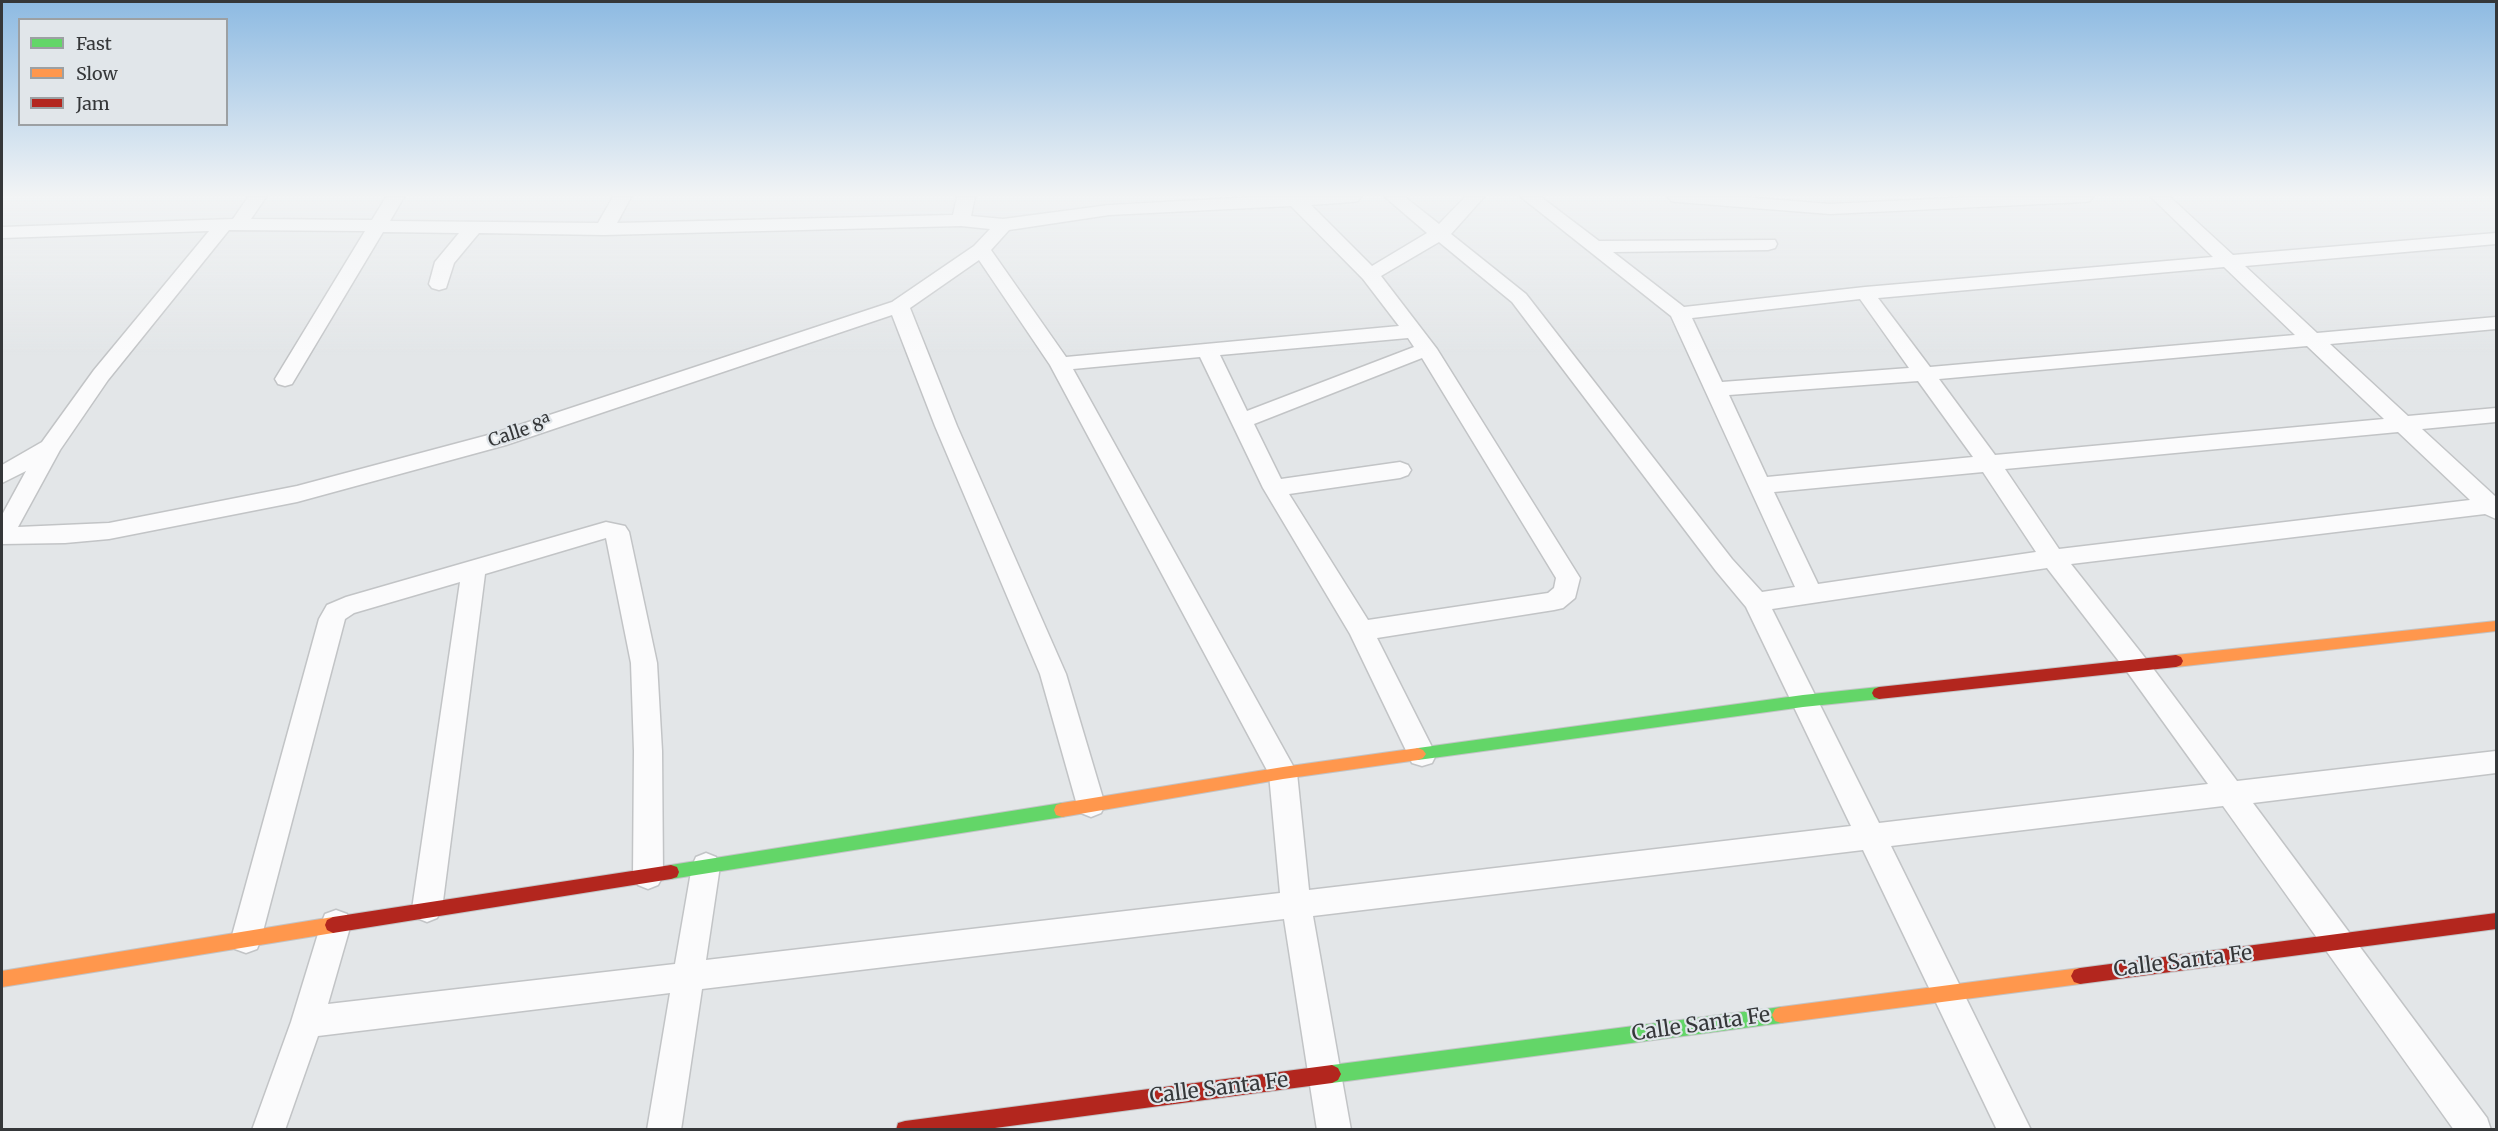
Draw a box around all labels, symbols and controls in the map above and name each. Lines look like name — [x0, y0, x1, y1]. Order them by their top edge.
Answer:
legend — [18, 18, 228, 126]
text: Fast — [76, 32, 112, 55]
text: Slow — [76, 62, 118, 85]
text: Jam — [76, 92, 110, 115]
street label: Calle 8ª — [486, 412, 554, 452]
street label: Calle Santa Fe — [2112, 941, 2254, 983]
street label: Calle Santa Fe — [1630, 1003, 1772, 1047]
street label: Calle Santa Fe — [1148, 1068, 1290, 1110]

